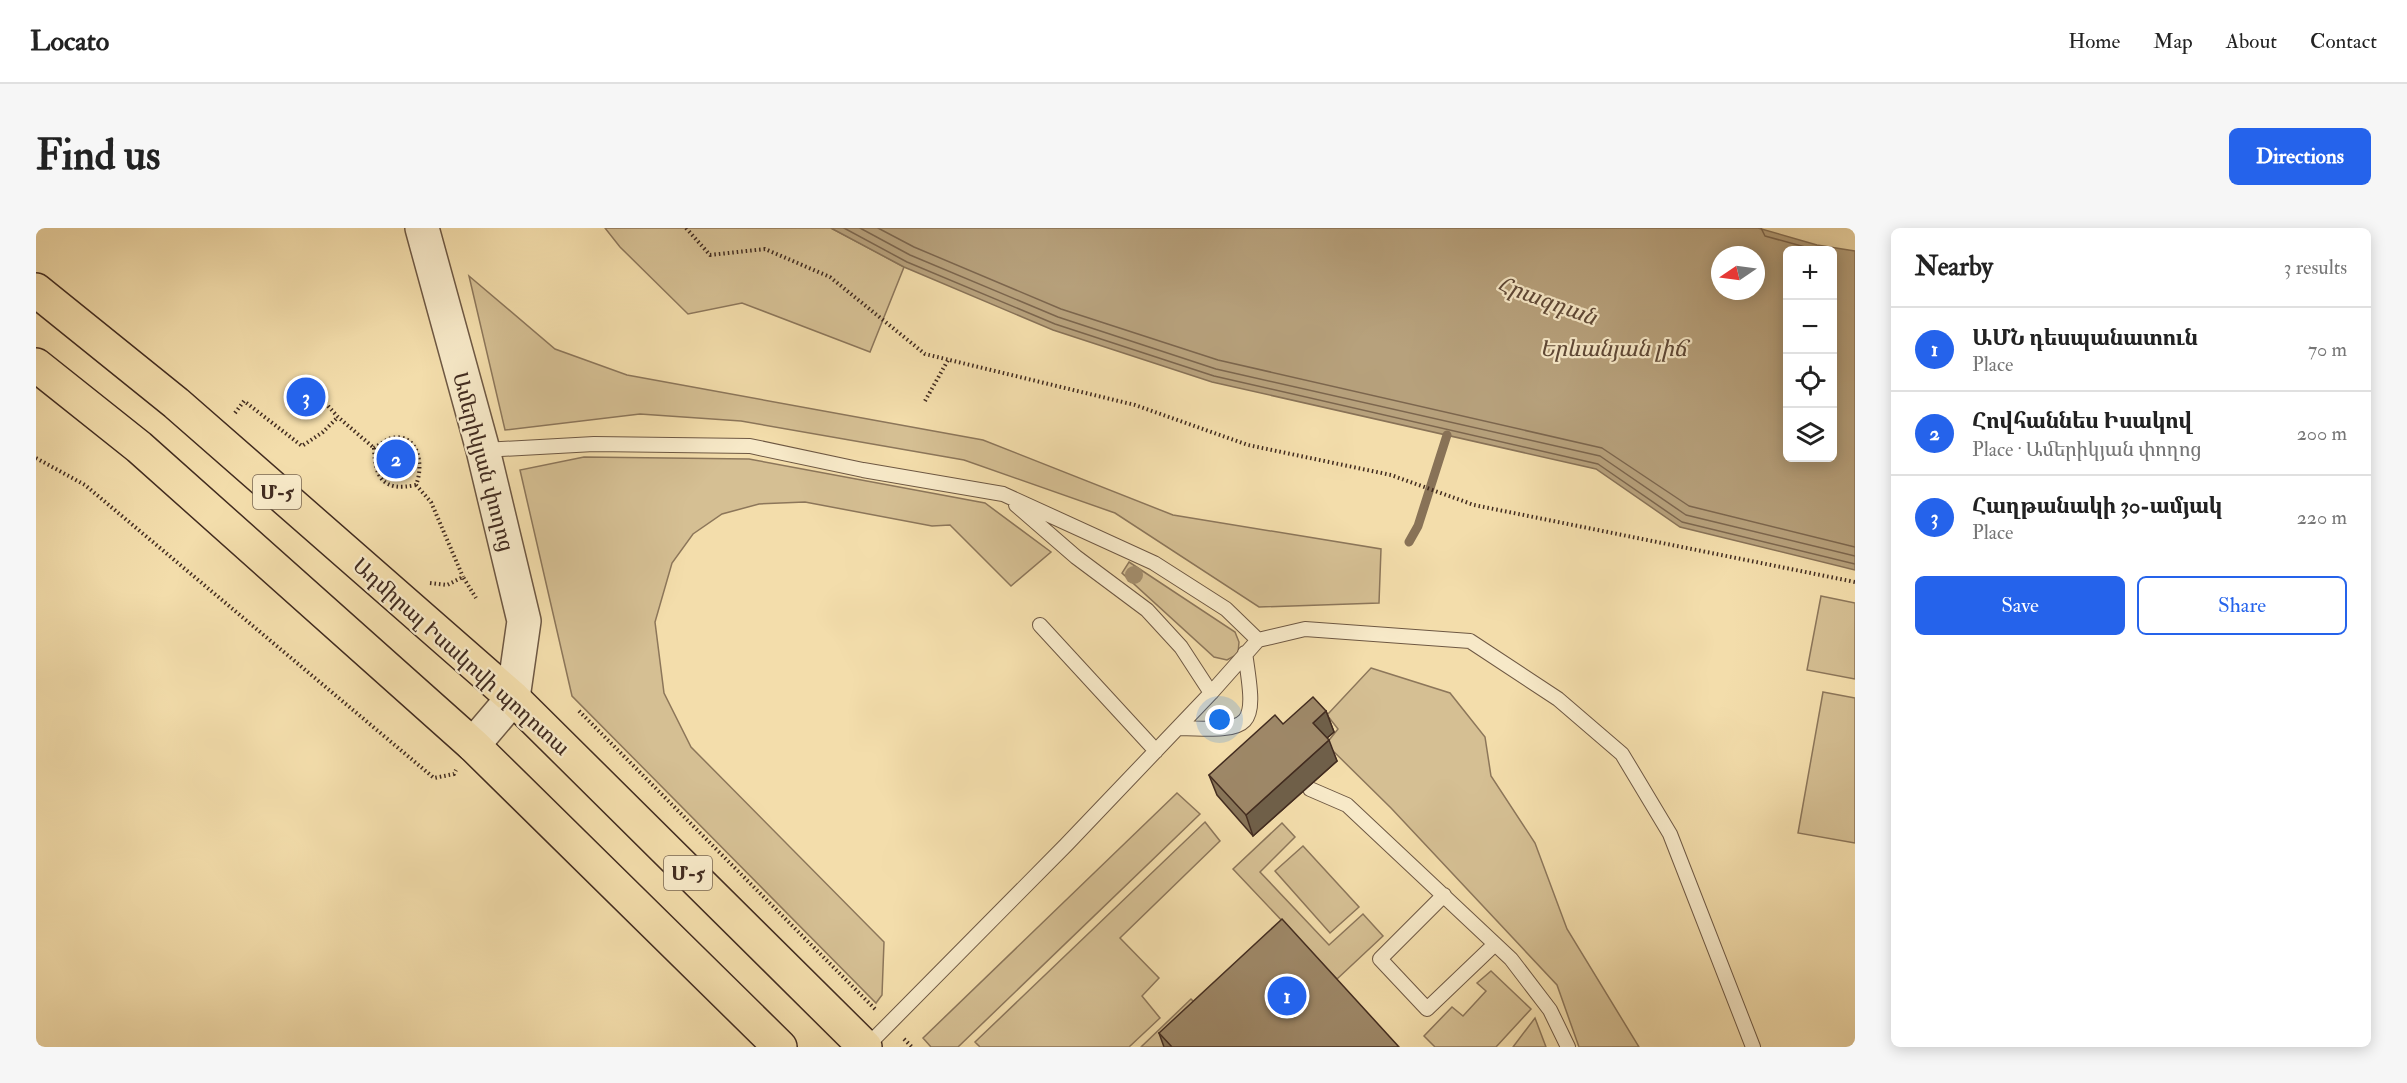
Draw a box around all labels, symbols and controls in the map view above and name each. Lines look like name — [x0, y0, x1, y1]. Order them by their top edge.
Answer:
text: Locato — [30, 24, 109, 59]
text: Home — [2068, 28, 2120, 55]
text: Map — [2153, 28, 2193, 55]
text: About — [2226, 28, 2277, 55]
text: Contact — [2310, 28, 2377, 55]
button: Directions — [2229, 128, 2371, 185]
text: Find us — [36, 130, 160, 182]
north arrow — [1711, 246, 1765, 300]
map controls — [1783, 246, 1837, 462]
button: + — [1783, 246, 1837, 300]
text: Nearby — [1915, 251, 1993, 283]
text: 3 results — [2284, 255, 2347, 280]
water label: Հրազդան — [1494, 270, 1602, 332]
button: − — [1783, 300, 1837, 354]
text: ԱՄՆ դեսպանատուն — [1972, 324, 2198, 352]
water label: Երևանյան լիճ — [1540, 335, 1691, 363]
text: 1 — [1931, 337, 1938, 362]
text: 70 m — [2308, 337, 2347, 362]
text: Place — [1972, 352, 2013, 377]
button: locate — [1783, 354, 1837, 408]
street label: Ամերիկյան փողոց — [446, 369, 520, 555]
pin: 3 — [286, 374, 326, 420]
text: Հովհաննես Իսակով — [1972, 407, 2193, 435]
button: layers — [1783, 408, 1837, 462]
text: 2 — [1929, 421, 1940, 446]
text: 200 m — [2297, 421, 2347, 446]
pin: 2 — [376, 436, 416, 482]
text: Place · Ամերիկյան փողոց — [1972, 437, 2202, 462]
road number: Մ-5 — [253, 475, 301, 509]
text: Հաղթանակի 30-ամյակ — [1972, 492, 2222, 520]
text: 3 — [1931, 505, 1938, 530]
text: 220 m — [2297, 505, 2347, 530]
text: Place — [1972, 520, 2013, 545]
street label: Ադմիրալ Իսակովի պողոտա — [347, 552, 575, 762]
button: Save — [1915, 576, 2125, 635]
button: Share — [2137, 576, 2347, 635]
your location — [1205, 705, 1234, 734]
road number: Մ-5 — [664, 856, 712, 890]
pin: 1 — [1268, 974, 1306, 1018]

